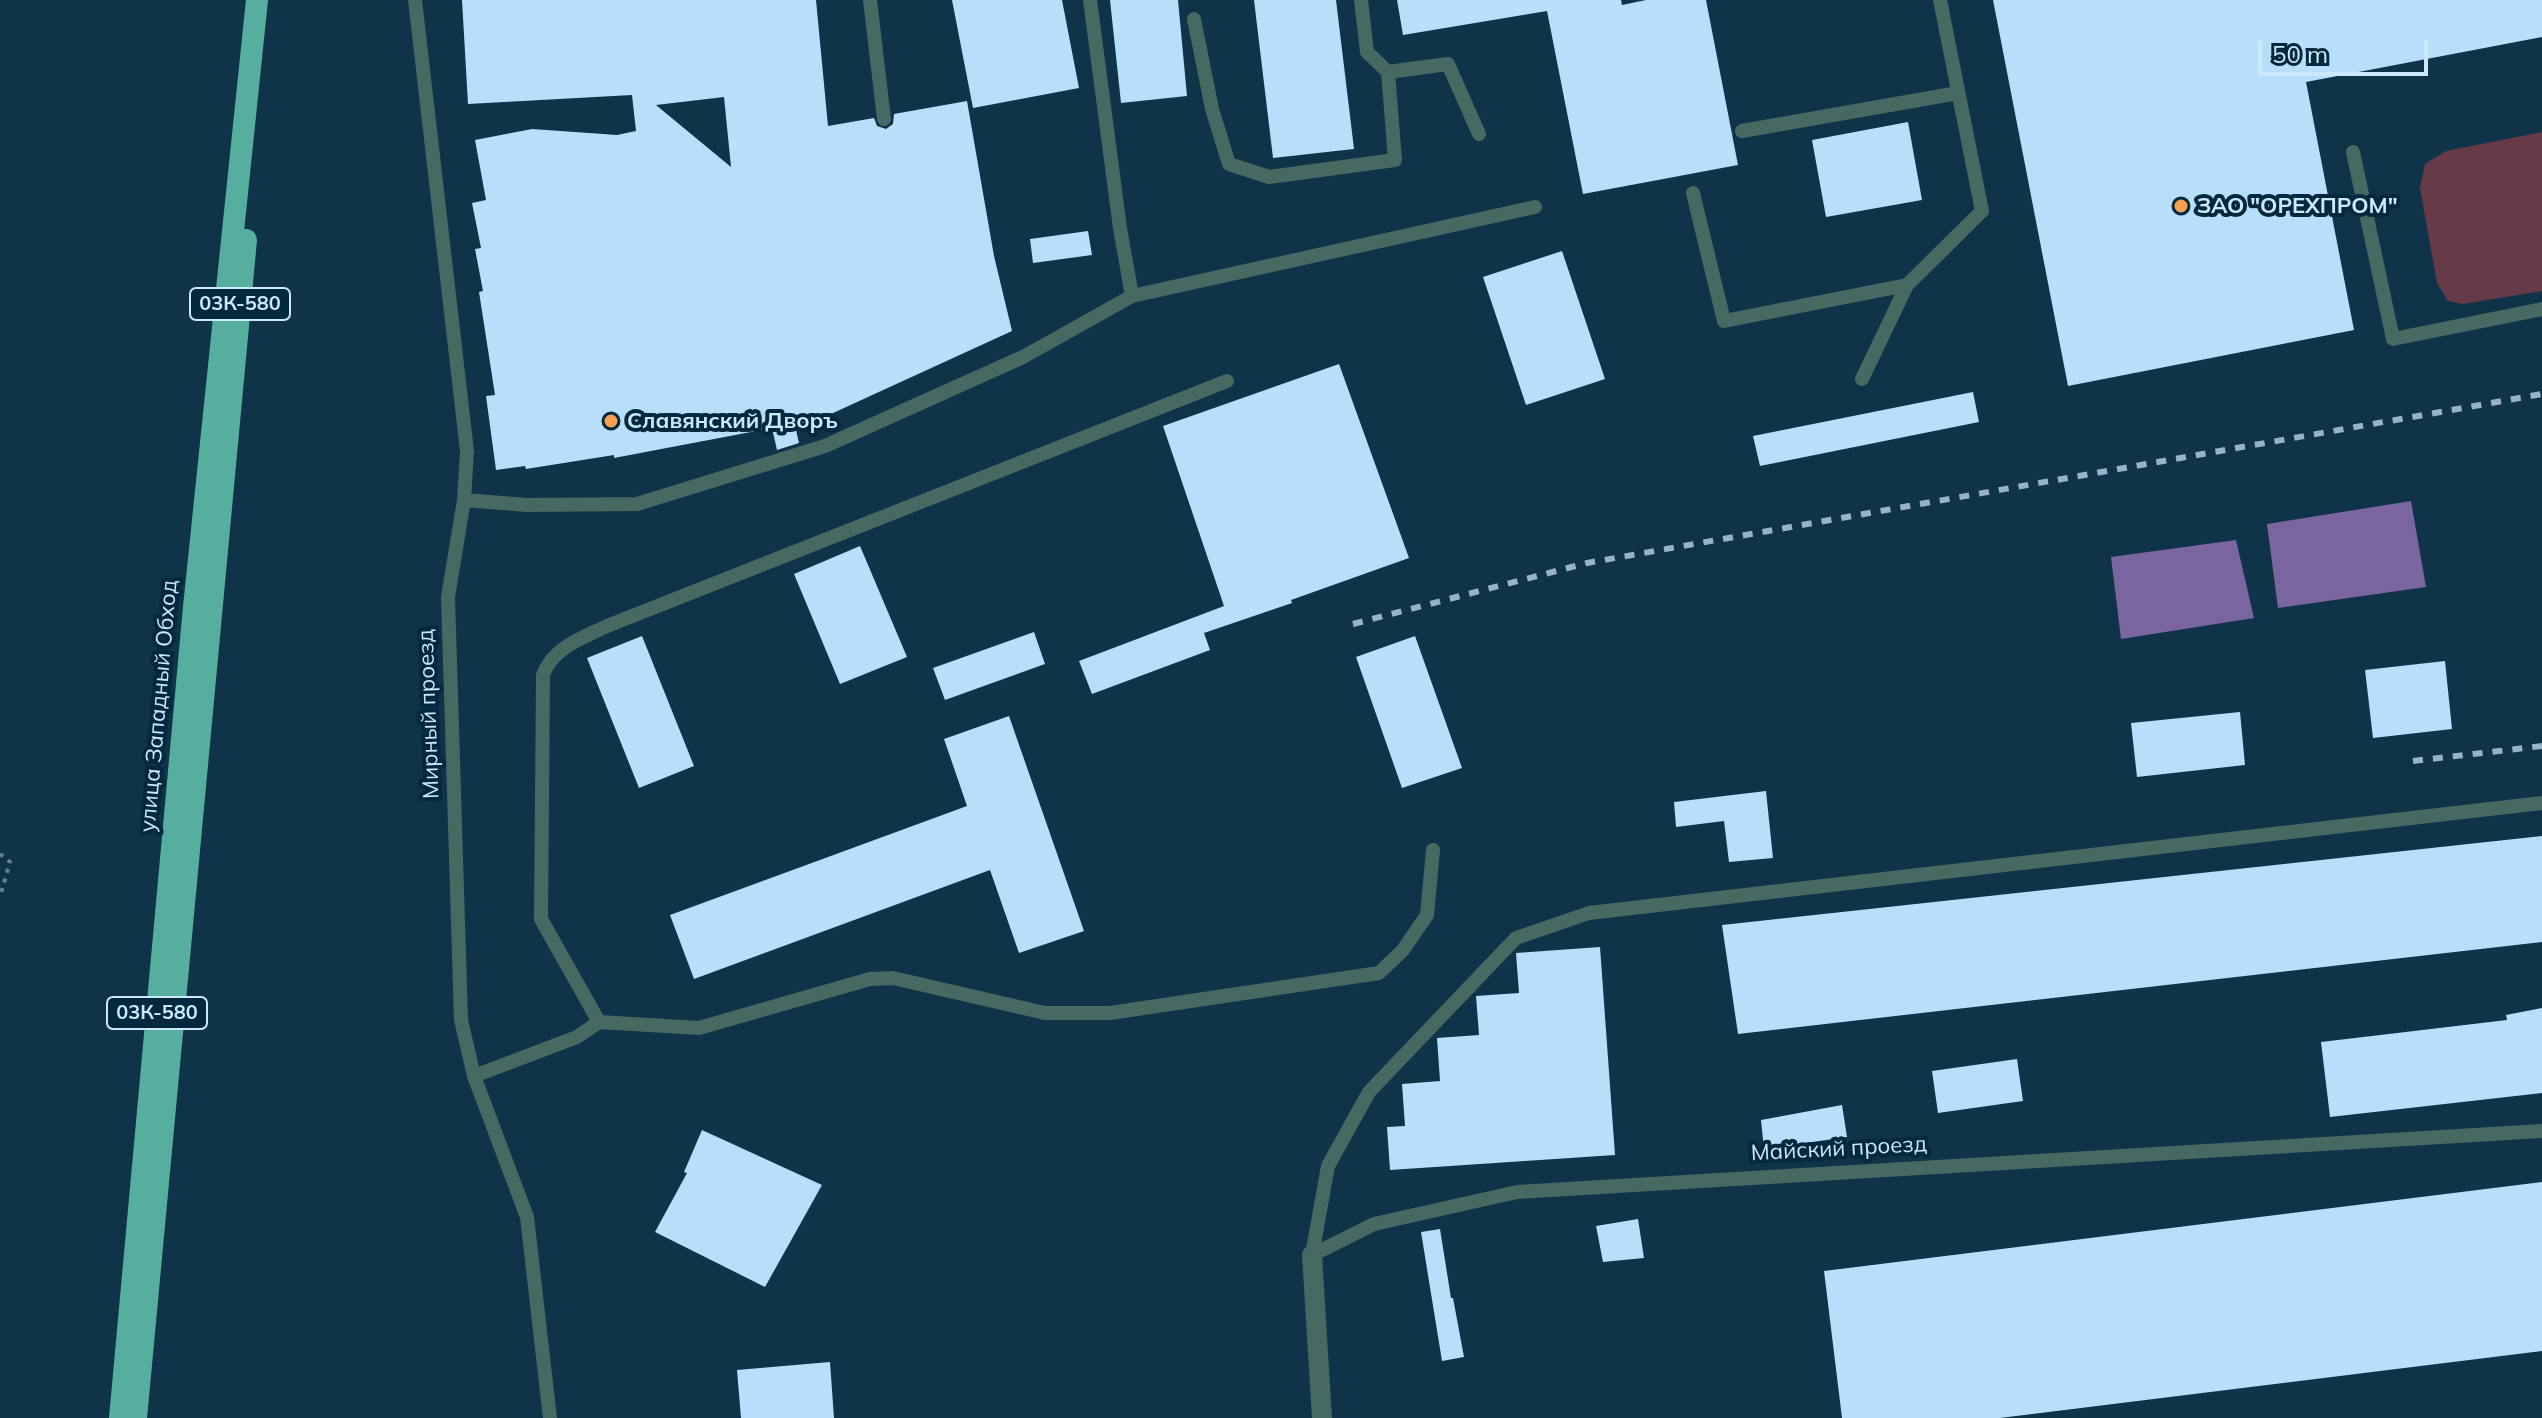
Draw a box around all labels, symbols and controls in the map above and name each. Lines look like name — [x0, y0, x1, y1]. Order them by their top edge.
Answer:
scale bar — [2262, 24, 2432, 74]
text: 50 m — [2272, 39, 2328, 69]
place label: ЗАО "ОРЕХПРОМ" — [2197, 193, 2397, 219]
marker: ЗАО "ОРЕХПРОМ" — [2172, 197, 2190, 215]
road number: 03К-580 — [190, 288, 290, 320]
place label: Cлавянский Дворъ — [627, 408, 838, 434]
marker: Cлавянский Дворъ — [602, 412, 620, 430]
street label: улица Западный Обход — [135, 579, 183, 833]
street label: Мирный проезд — [413, 629, 445, 799]
road number: 03К-580 — [107, 997, 207, 1029]
street label: Майский проезд — [1750, 1131, 1928, 1167]

